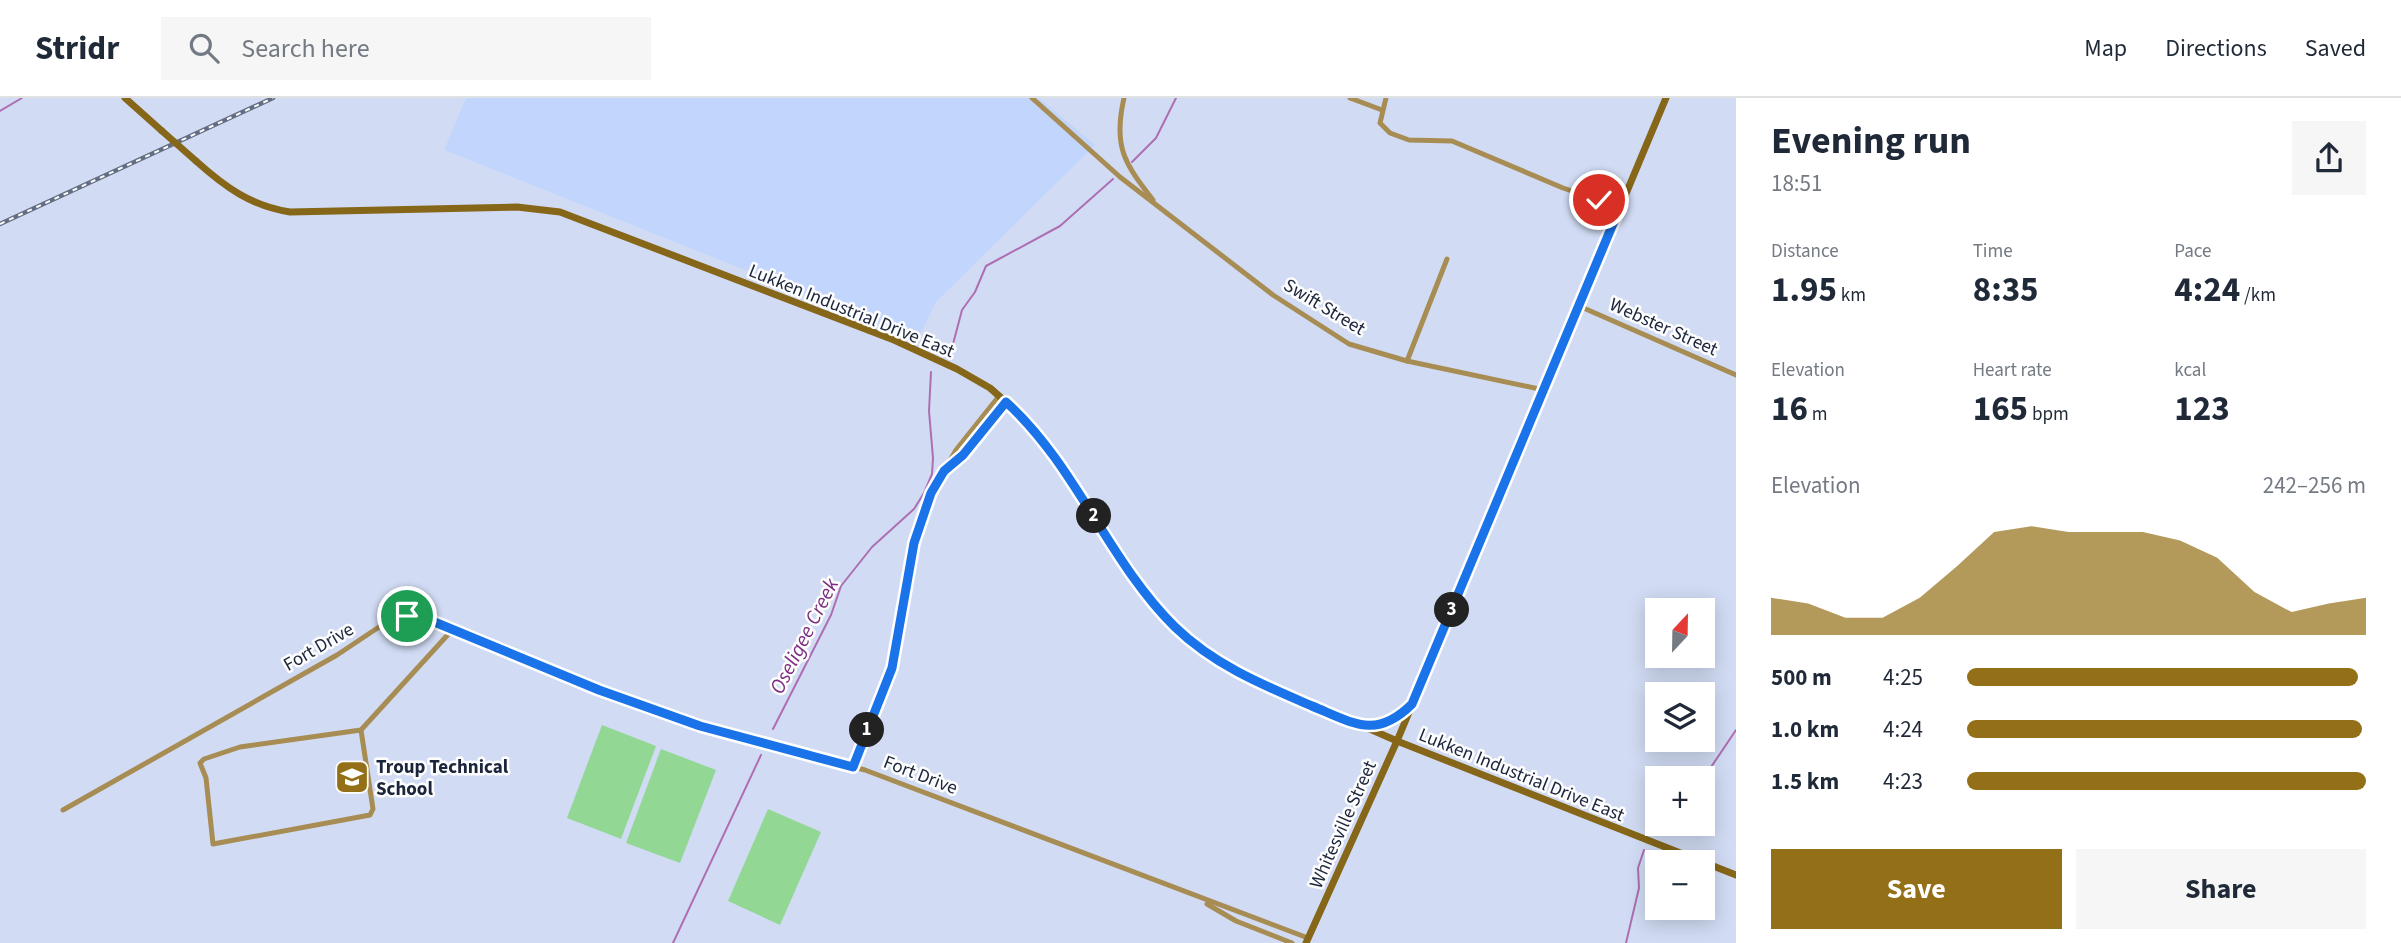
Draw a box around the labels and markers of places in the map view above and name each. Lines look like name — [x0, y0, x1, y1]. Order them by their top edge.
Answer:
pin — [1569, 170, 1629, 230]
pin: 2 — [1076, 498, 1112, 534]
pin — [377, 586, 437, 646]
pin: 3 — [1434, 592, 1470, 628]
pin: 1 — [850, 712, 884, 748]
place label: Troup Technical School — [376, 754, 509, 803]
school or university icon: Troup Technical School — [333, 758, 371, 796]

